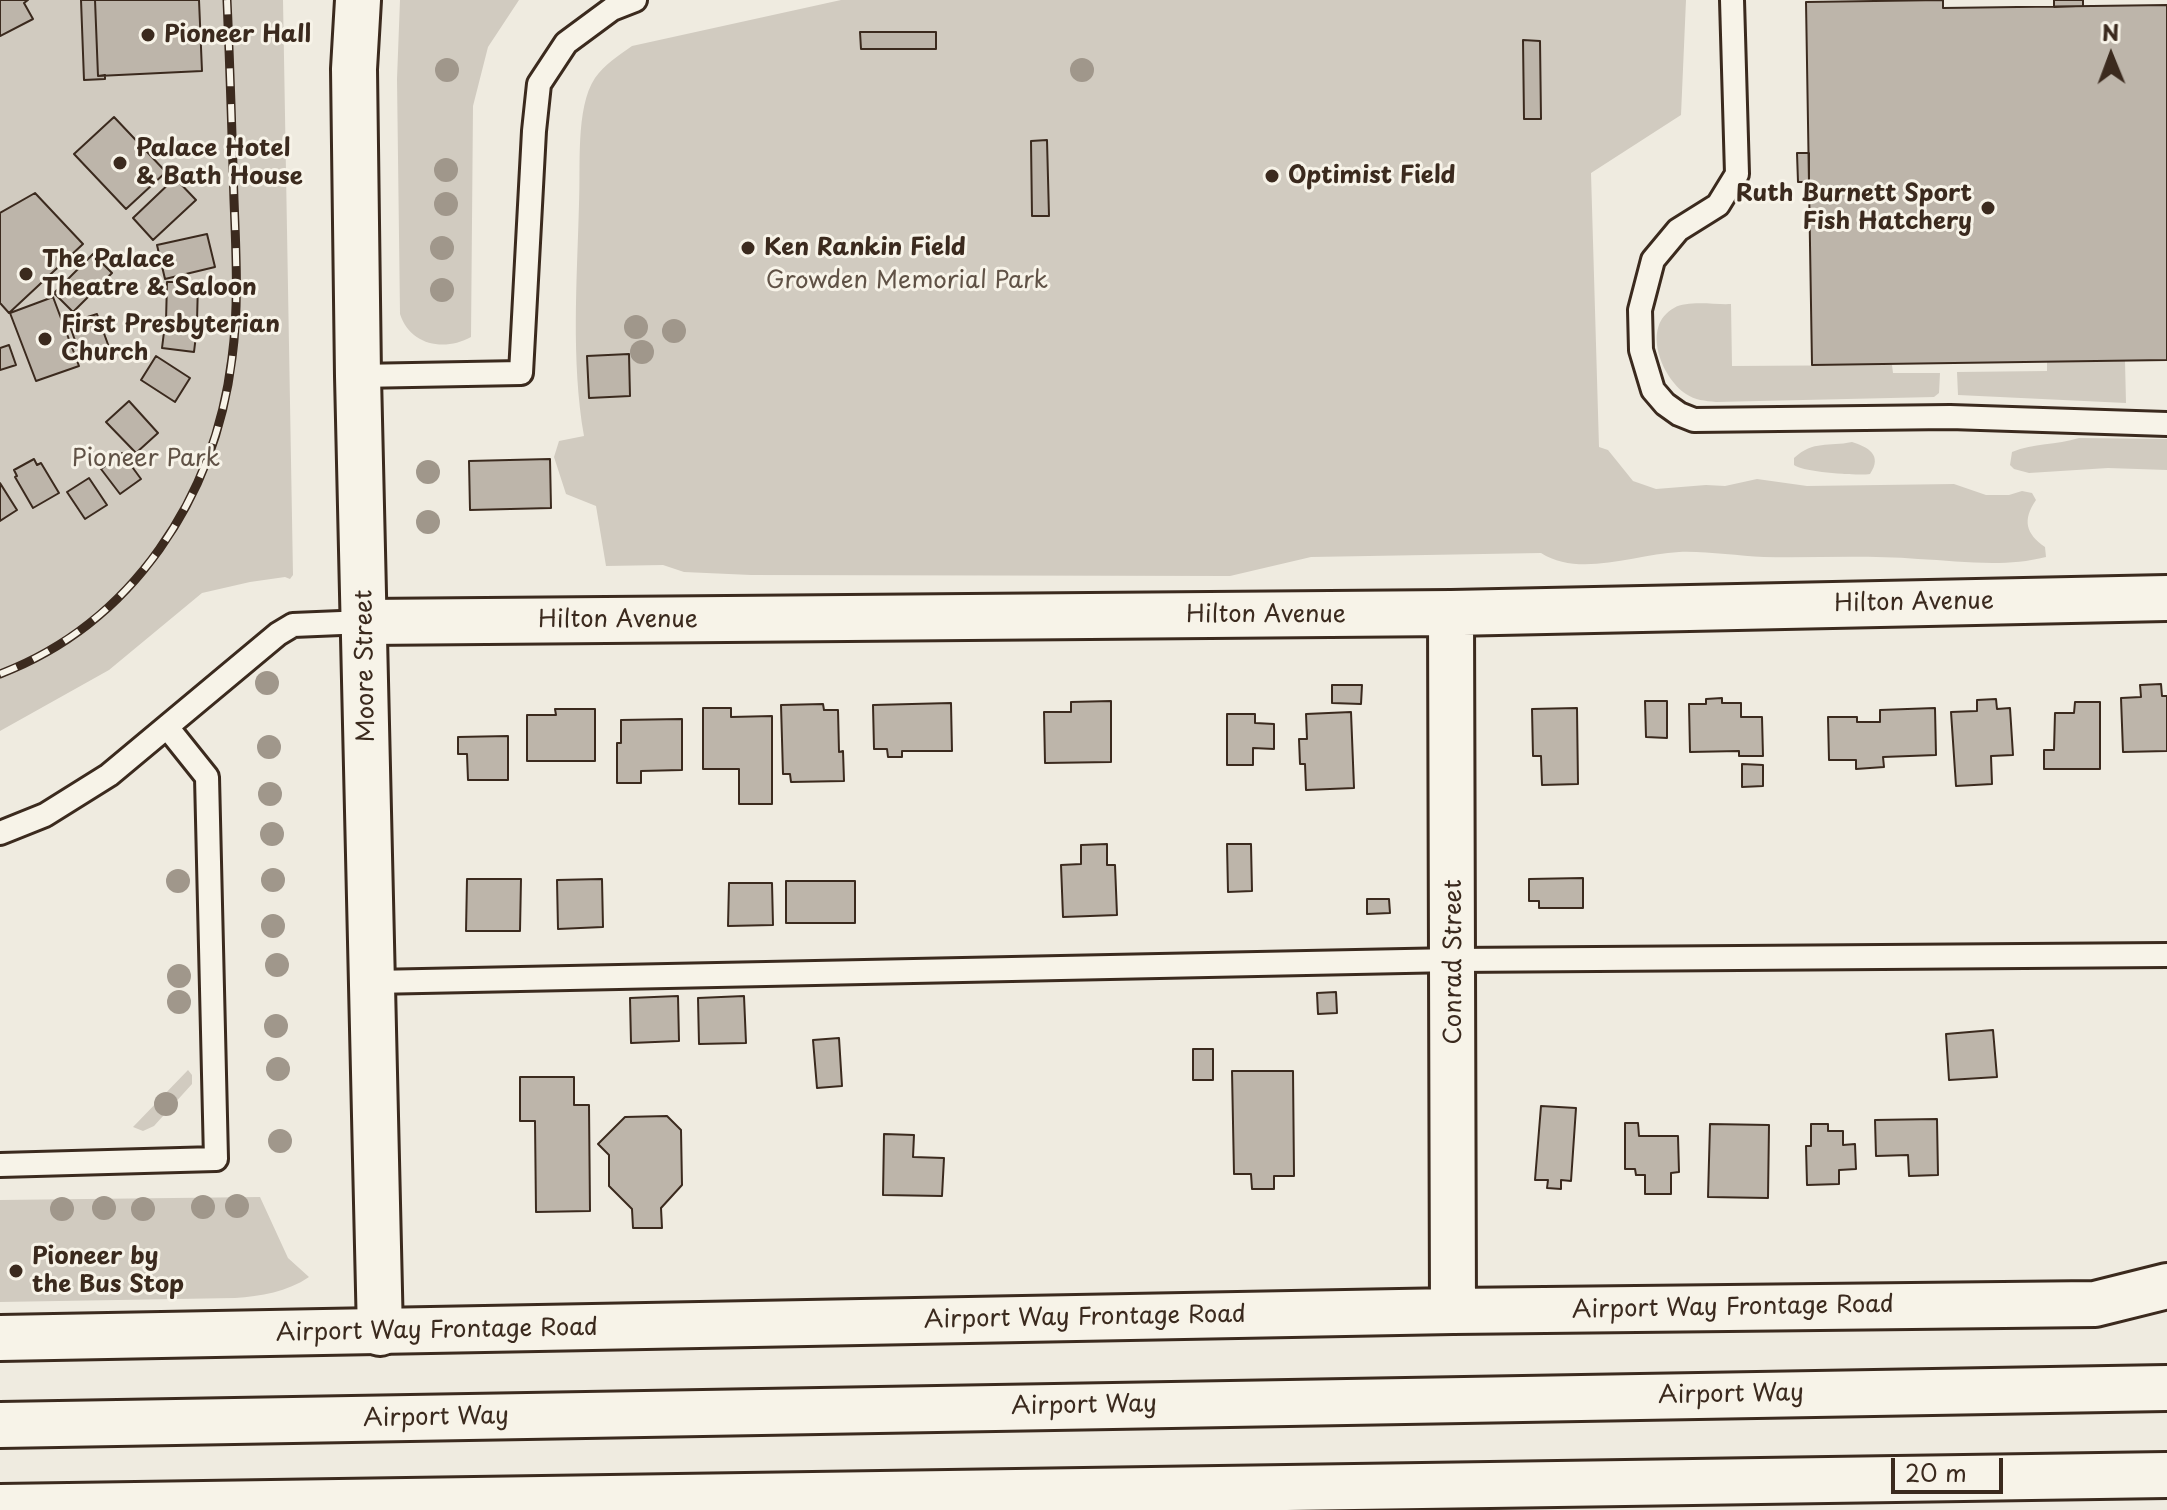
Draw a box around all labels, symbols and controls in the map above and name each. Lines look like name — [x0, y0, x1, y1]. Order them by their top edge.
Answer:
text: N — [2102, 15, 2120, 48]
north arrow — [2071, 16, 2151, 96]
place label: Pioneer Hall — [164, 21, 311, 49]
marker: Pioneer Hall — [139, 26, 157, 44]
place label: Palace Hotel & Bath House — [136, 135, 303, 191]
marker: Palace Hotel & Bath House — [111, 154, 129, 172]
place label: Optimist Field — [1288, 162, 1455, 190]
marker: Optimist Field — [1263, 167, 1281, 185]
place label: Ruth Burnett Sport Fish Hatchery — [1736, 180, 1972, 236]
marker: Ruth Burnett Sport Fish Hatchery — [1979, 199, 1997, 217]
place label: Ken Rankin Field — [764, 234, 966, 262]
marker: Ken Rankin Field — [739, 239, 757, 257]
place label: The Palace Theatre & Saloon — [42, 246, 257, 302]
marker: The Palace Theatre & Saloon — [17, 265, 35, 283]
park label: Growden Memorial Park — [766, 267, 1048, 295]
place label: First Presbyterian Church — [61, 311, 280, 367]
marker: First Presbyterian Church — [36, 330, 54, 348]
park label: Pioneer Park — [72, 445, 220, 473]
street label: Hilton Avenue — [1834, 587, 1994, 619]
street label: Moore Street — [350, 589, 382, 743]
street label: Hilton Avenue — [1186, 601, 1346, 629]
street label: Hilton Avenue — [538, 606, 698, 634]
street label: Conrad Street — [1440, 879, 1468, 1045]
place label: Pioneer by the Bus Stop — [32, 1243, 184, 1299]
marker: Pioneer by the Bus Stop — [7, 1262, 25, 1280]
street label: Airport Way Frontage Road — [1572, 1291, 1894, 1325]
street label: Airport Way Frontage Road — [924, 1301, 1246, 1335]
street label: Airport Way Frontage Road — [276, 1314, 598, 1348]
street label: Airport Way — [1658, 1379, 1804, 1411]
street label: Airport Way — [1011, 1390, 1157, 1422]
street label: Airport Way — [363, 1402, 509, 1434]
scale bar — [1895, 1442, 2007, 1492]
text: 20 m — [1905, 1454, 1967, 1490]

